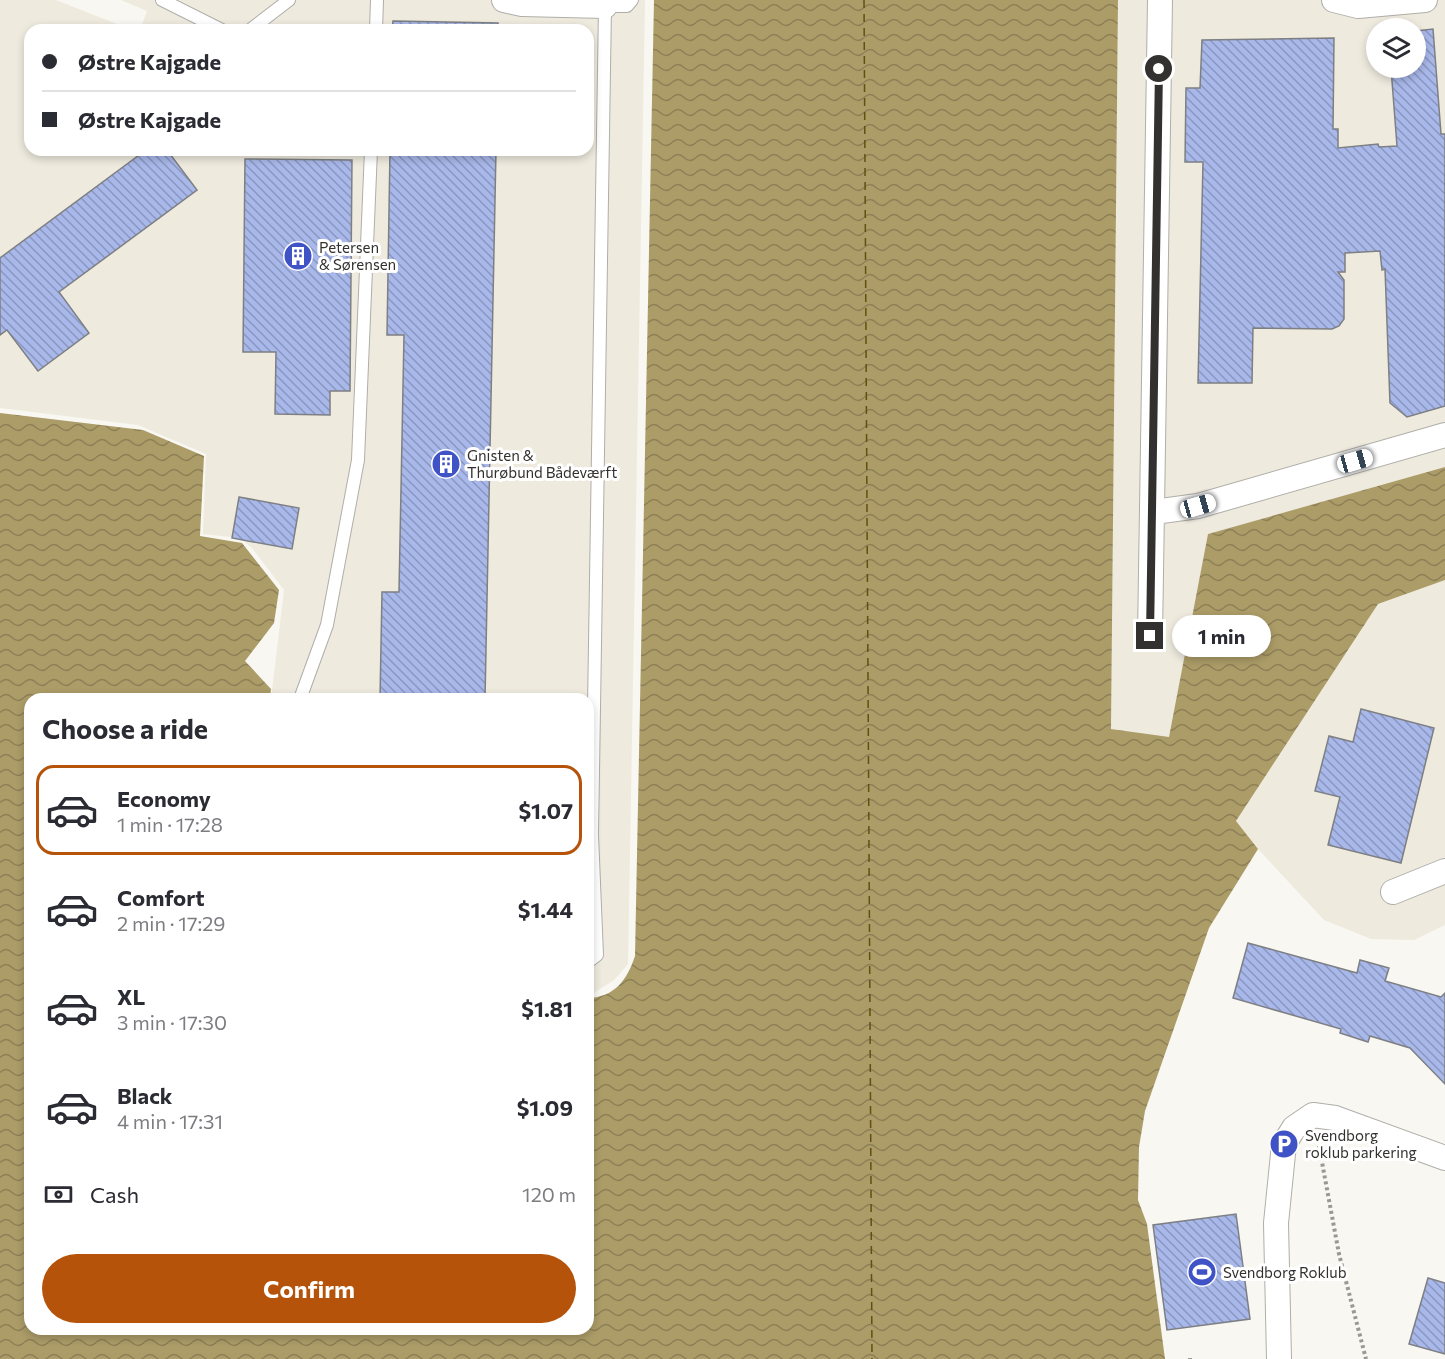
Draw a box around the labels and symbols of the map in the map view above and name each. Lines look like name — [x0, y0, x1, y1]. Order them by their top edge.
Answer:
route start — [1145, 55, 1172, 82]
place label: Petersen & Sørensen — [319, 238, 396, 273]
building icon: Petersen & Sørensen — [282, 240, 314, 272]
place label: Gnisten & Thurøbund Bådeværft — [467, 446, 617, 481]
car — [1335, 447, 1375, 475]
building icon: Gnisten & Thurøbund Bådeværft — [430, 448, 462, 480]
car — [1178, 492, 1218, 520]
callout: 1 min — [1171, 615, 1270, 657]
route end — [1136, 622, 1163, 649]
place label: Svendborg roklub parkering — [1305, 1126, 1417, 1161]
parking icon: Svendborg roklub parkering — [1268, 1128, 1300, 1160]
sports icon: Svendborg Roklub — [1186, 1256, 1218, 1288]
place label: Svendborg Roklub — [1223, 1263, 1347, 1281]

